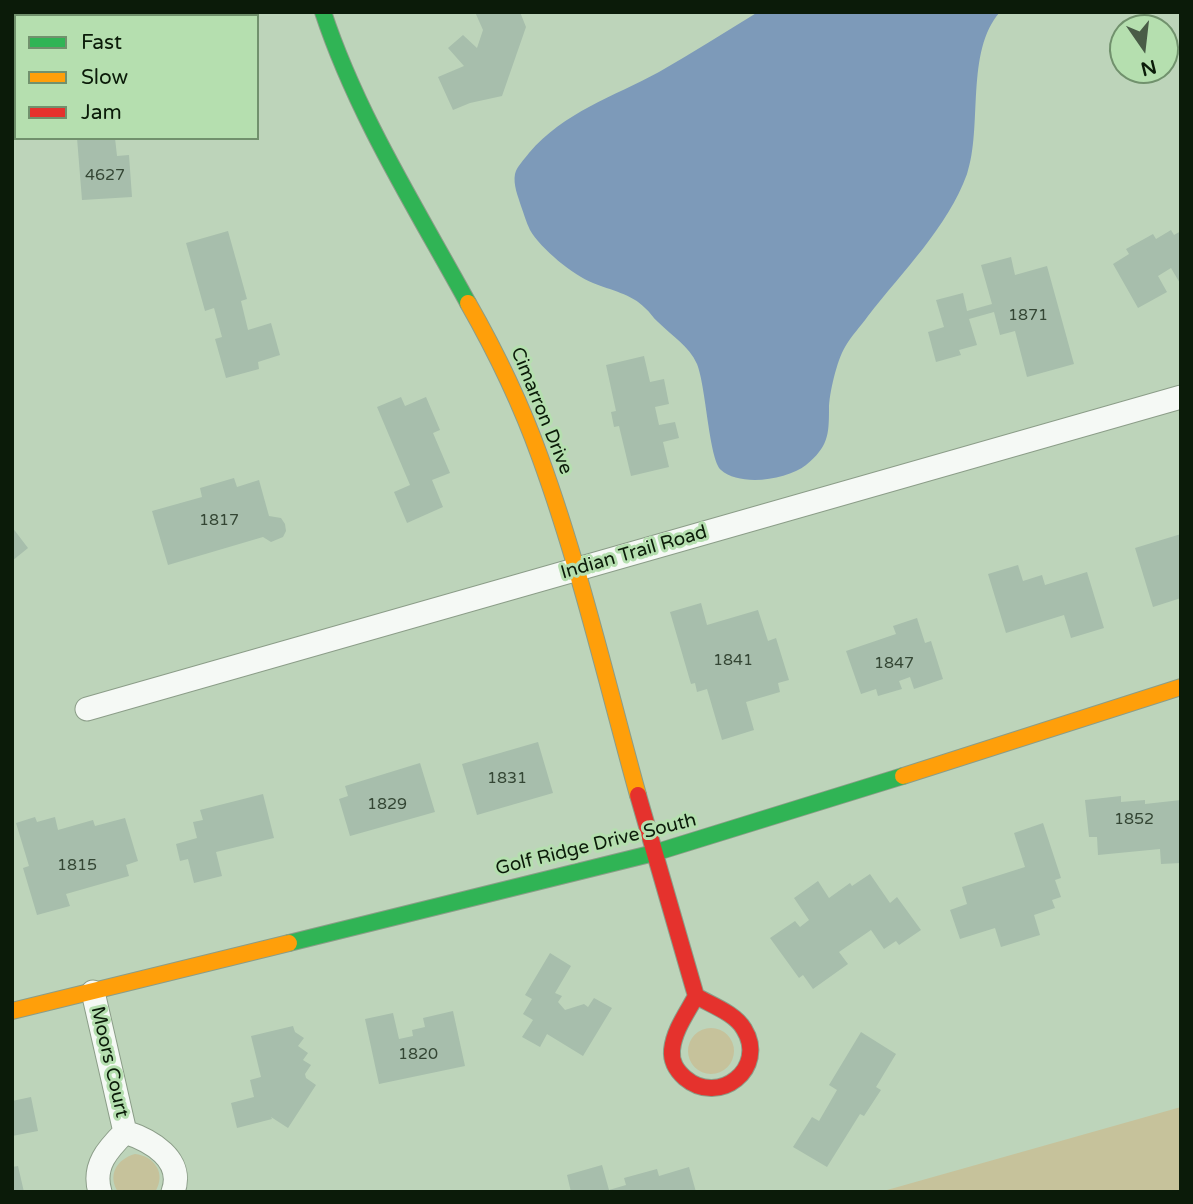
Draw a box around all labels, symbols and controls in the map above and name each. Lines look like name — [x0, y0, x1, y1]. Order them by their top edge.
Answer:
legend — [14, 14, 259, 140]
north arrow — [1109, 14, 1179, 84]
text: Fast — [81, 30, 122, 55]
text: N — [1139, 55, 1159, 80]
text: Slow — [81, 65, 128, 90]
text: Jam — [81, 100, 122, 125]
house number: 4627 — [85, 166, 125, 186]
house number: 1871 — [1008, 306, 1048, 326]
street label: Cimarron Drive — [505, 344, 577, 478]
house number: 1817 — [199, 511, 239, 531]
street label: Indian Trail Road — [558, 521, 710, 585]
house number: 1841 — [713, 651, 753, 671]
house number: 1847 — [874, 654, 914, 674]
house number: 1831 — [487, 769, 527, 789]
house number: 1829 — [367, 795, 407, 815]
street label: Golf Ridge Drive South — [493, 809, 699, 881]
house number: 1852 — [1114, 810, 1154, 830]
house number: 1815 — [57, 856, 97, 876]
street label: Moors Court — [85, 1004, 133, 1120]
house number: 1820 — [398, 1045, 438, 1065]

